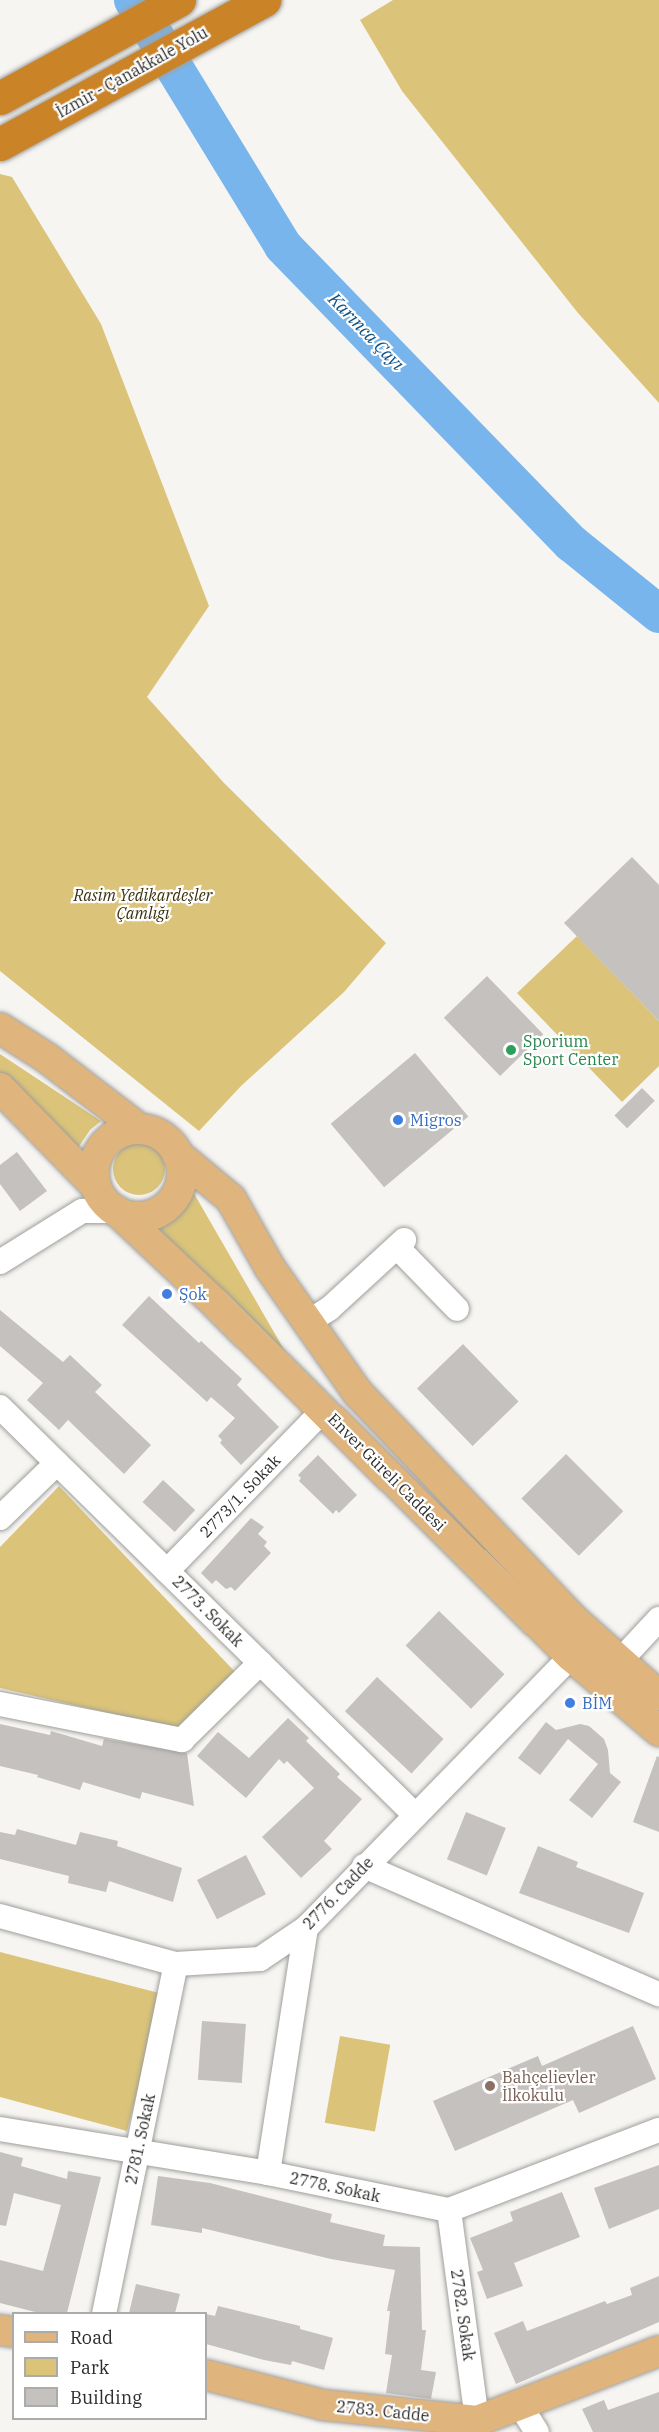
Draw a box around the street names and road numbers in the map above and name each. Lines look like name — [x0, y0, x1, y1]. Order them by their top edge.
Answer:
street label: İzmir - Çanakkale Yolu — [53, 22, 211, 122]
street label: Enver Güreli Caddesi — [324, 1409, 450, 1535]
street label: 2773/1. Sokak — [196, 1451, 284, 1541]
street label: 2773. Sokak — [169, 1572, 247, 1650]
street label: 2776. Cadde — [299, 1853, 377, 1933]
street label: 2781. Sokak — [121, 2092, 159, 2186]
street label: 2778. Sokak — [288, 2168, 382, 2206]
street label: 2782. Sokak — [447, 2268, 479, 2362]
street label: 2783. Cadde — [336, 2397, 430, 2425]

